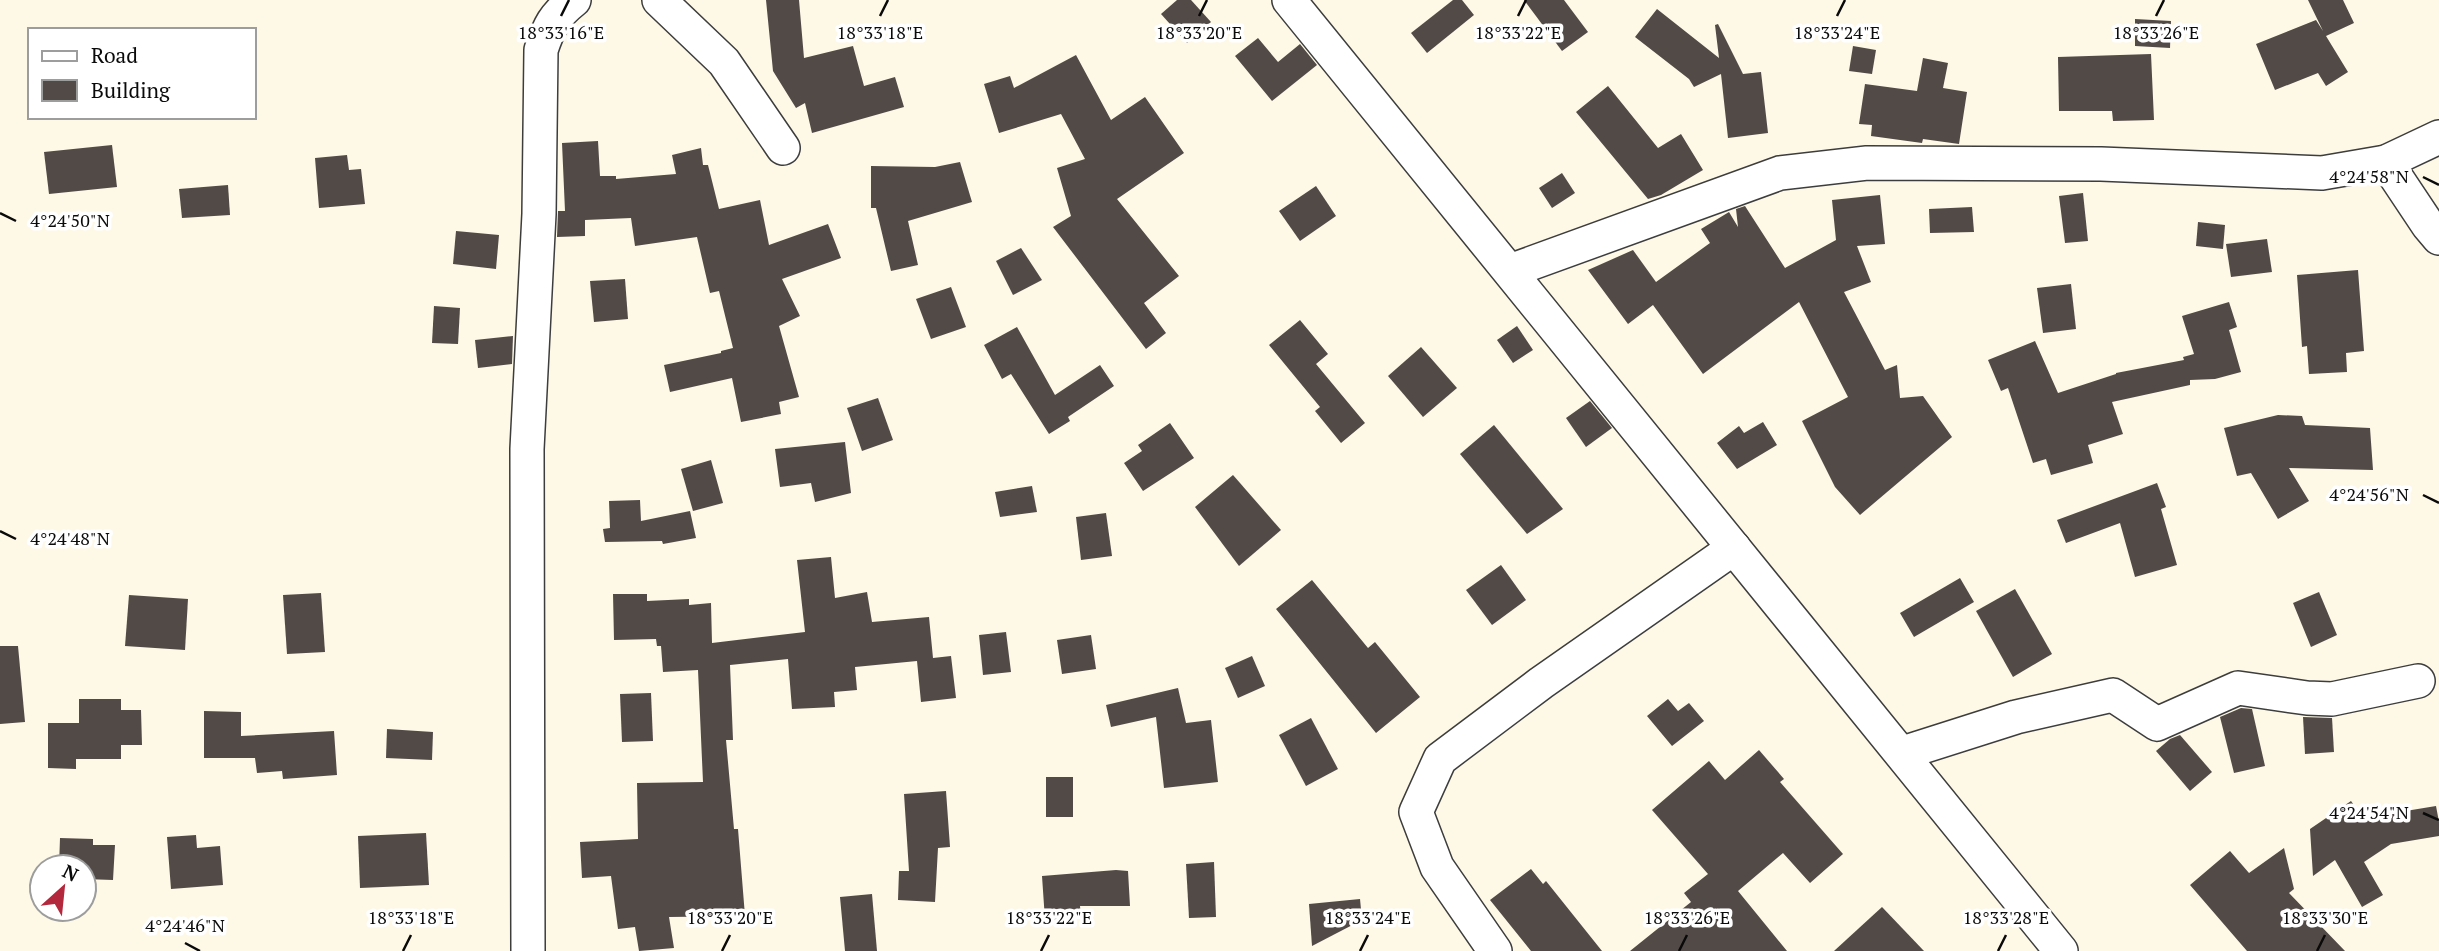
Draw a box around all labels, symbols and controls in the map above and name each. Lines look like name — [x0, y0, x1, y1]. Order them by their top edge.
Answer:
text: 18°33'16"E — [518, 20, 604, 44]
text: 18°33'18"E — [837, 20, 923, 44]
text: 18°33'20"E — [1156, 20, 1242, 44]
text: 18°33'22"E — [1475, 20, 1561, 44]
text: 18°33'24"E — [1794, 20, 1880, 44]
text: 18°33'26"E — [2113, 20, 2199, 44]
legend — [28, 28, 256, 119]
text: Road — [91, 41, 138, 69]
text: Building — [91, 76, 171, 104]
text: 4°24'58"N — [2329, 164, 2409, 188]
text: 4°24'50"N — [30, 208, 110, 232]
text: 4°24'56"N — [2329, 482, 2409, 506]
text: 4°24'48"N — [30, 526, 110, 550]
text: 4°24'54"N — [2329, 800, 2409, 824]
north arrow — [28, 853, 98, 923]
text: N — [59, 858, 84, 887]
text: 18°33'18"E — [368, 905, 454, 929]
text: 18°33'20"E — [687, 905, 773, 929]
text: 18°33'22"E — [1006, 905, 1092, 929]
text: 18°33'24"E — [1325, 905, 1411, 929]
text: 18°33'26"E — [1644, 905, 1730, 929]
text: 18°33'28"E — [1963, 905, 2049, 929]
text: 18°33'30"E — [2282, 905, 2368, 929]
text: 4°24'46"N — [145, 913, 225, 937]

